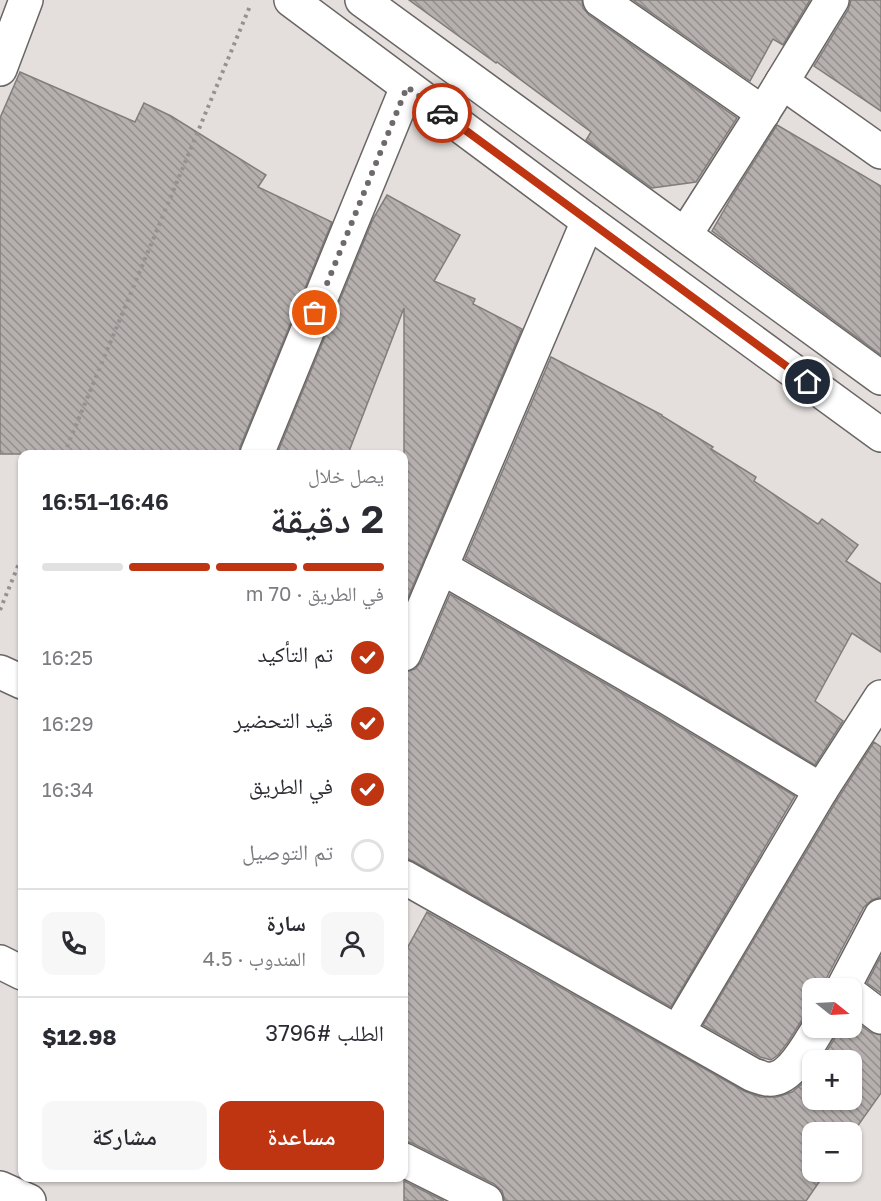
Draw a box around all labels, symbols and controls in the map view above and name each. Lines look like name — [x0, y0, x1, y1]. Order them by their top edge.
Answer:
courier — [412, 83, 472, 143]
icon: car — [426, 97, 459, 130]
pin — [289, 287, 340, 338]
icon: bag — [298, 296, 331, 329]
pin — [782, 356, 833, 407]
icon: home — [791, 365, 824, 398]
text: يصل خلال — [308, 463, 384, 487]
text: 16:46–16:51 — [42, 488, 169, 515]
text: 2 دقيقة — [270, 495, 384, 542]
text: في الطريق · 70 m — [246, 581, 384, 605]
text: تم التأكيد — [257, 640, 333, 667]
icon: check — [351, 641, 384, 674]
text: 16:25 — [42, 645, 93, 669]
text: قيد التحضير — [234, 706, 333, 733]
icon: check — [351, 707, 384, 740]
text: 16:29 — [42, 711, 94, 735]
text: في الطريق — [249, 772, 333, 799]
icon: check — [351, 773, 384, 806]
text: 16:34 — [42, 777, 94, 801]
text: تم التوصيل — [242, 838, 333, 865]
text: سارة — [267, 909, 306, 936]
button: phone — [42, 912, 105, 975]
button: person — [321, 912, 384, 975]
text: المندوب · 4.5 — [203, 946, 306, 970]
north arrow — [802, 978, 862, 1038]
map controls — [802, 978, 862, 1182]
text: الطلب #3796 — [265, 1019, 384, 1046]
text: $12.98 — [42, 1023, 117, 1050]
button: + — [802, 1050, 862, 1110]
button: مشاركة — [42, 1101, 207, 1170]
button: مساعدة — [219, 1101, 384, 1170]
button: − — [802, 1122, 862, 1182]

